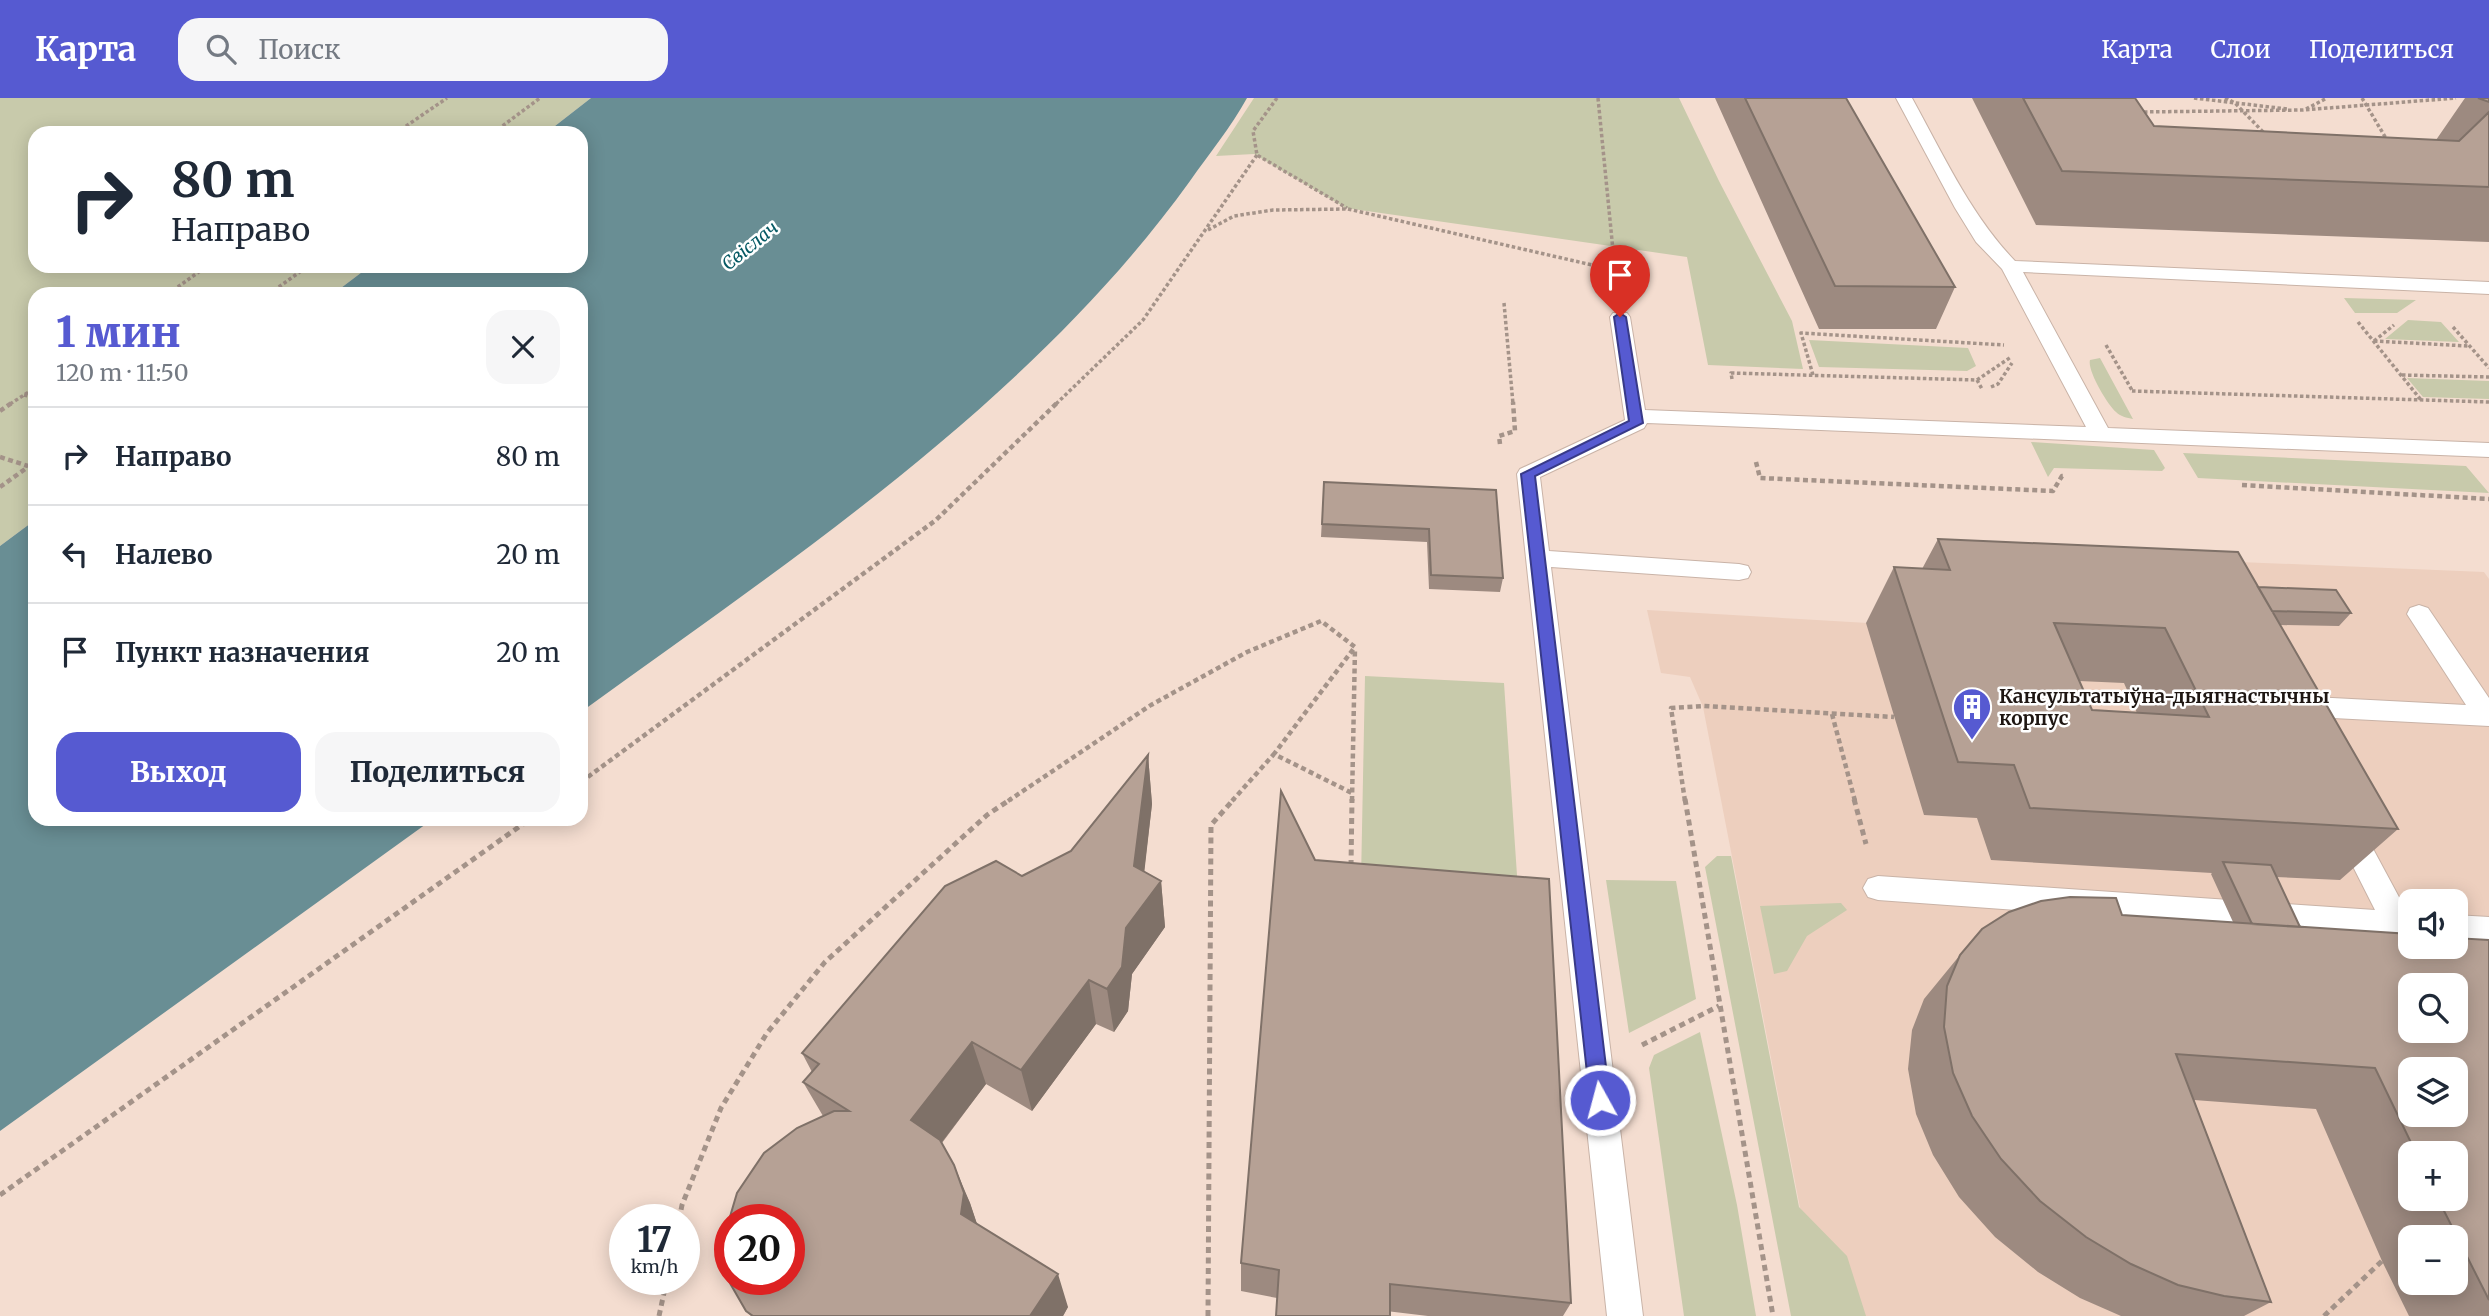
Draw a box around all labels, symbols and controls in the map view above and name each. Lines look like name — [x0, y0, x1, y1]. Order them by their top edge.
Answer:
search box — [178, 18, 668, 81]
text: Карта — [35, 29, 136, 70]
icon: search — [202, 30, 240, 68]
text: Поиск — [258, 33, 341, 66]
text: Карта — [2101, 34, 2173, 65]
text: Слои — [2211, 34, 2271, 65]
text: Поделиться — [2309, 34, 2454, 65]
text: 80 m — [171, 149, 294, 210]
icon: right — [56, 154, 147, 245]
text: Направо — [171, 210, 310, 250]
water label: Свіслач — [717, 216, 782, 275]
pin — [1590, 245, 1650, 317]
icon: arrive — [1601, 256, 1639, 294]
text: 1 мин — [56, 306, 181, 358]
button: close — [486, 310, 560, 384]
text: 120 m · 11:50 — [56, 358, 189, 387]
icon: right — [56, 437, 94, 475]
text: Направо — [115, 440, 232, 473]
text: 80 m — [496, 440, 560, 473]
icon: left — [56, 535, 94, 573]
text: Налево — [115, 538, 213, 571]
text: 20 m — [496, 538, 560, 571]
icon: arrive — [56, 633, 94, 671]
text: Пункт назначения — [115, 636, 369, 669]
text: 20 m — [496, 636, 560, 669]
place label: Кансультатыўна-дыягнастычны корпус — [1999, 684, 2329, 730]
building icon: Кансультатыўна-дыягнастычны корпус — [1951, 686, 1993, 741]
button: Выход — [56, 732, 301, 812]
button: Поделиться — [315, 732, 560, 812]
map controls — [2398, 889, 2468, 1295]
button: sound — [2398, 889, 2468, 959]
button: search — [2398, 973, 2468, 1043]
button: layers — [2398, 1057, 2468, 1127]
position arrow — [1563, 1063, 1637, 1137]
button: + — [2398, 1141, 2468, 1211]
speed limit sign: 20 — [714, 1204, 805, 1295]
text: 17 — [637, 1218, 672, 1262]
button: − — [2398, 1225, 2468, 1295]
text: km/h — [631, 1255, 678, 1278]

